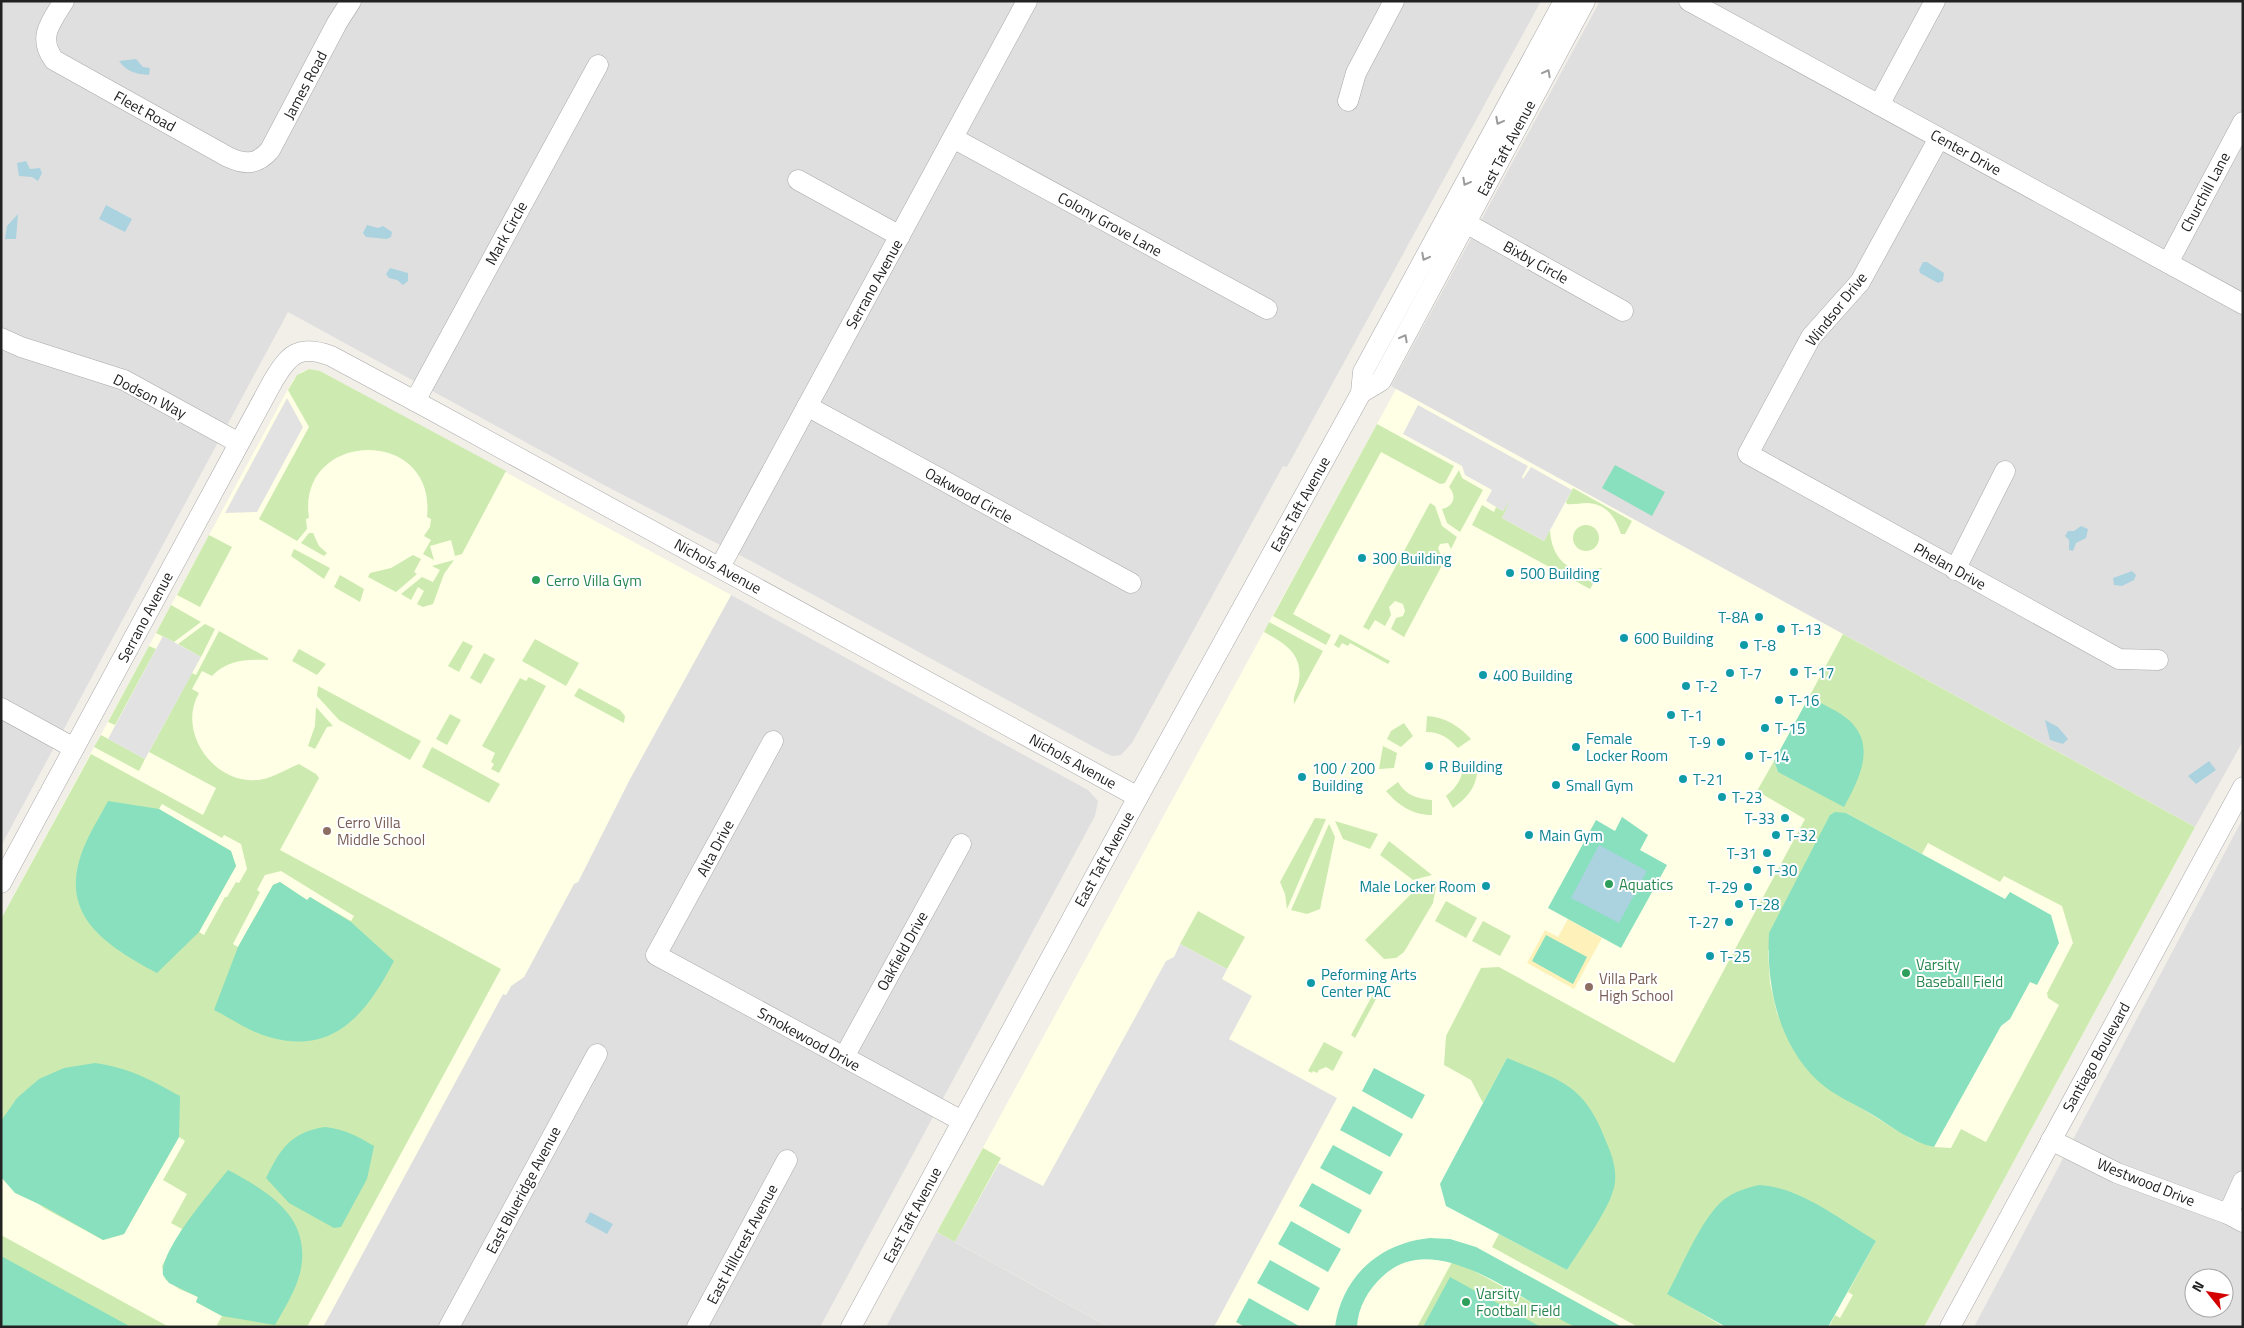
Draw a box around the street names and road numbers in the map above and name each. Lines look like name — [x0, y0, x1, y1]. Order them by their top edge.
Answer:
street label: James Road — [277, 47, 333, 123]
street label: Fleet Road — [110, 85, 180, 137]
street label: East Taft Avenue — [1471, 96, 1541, 200]
street label: Center Drive — [1926, 123, 2006, 181]
street label: Churchill Lane — [2174, 148, 2236, 236]
street label: Colony Grove Lane — [1054, 186, 1166, 262]
street label: Mark Circle — [479, 197, 533, 269]
street label: Serrano Avenue — [840, 235, 908, 333]
street label: Bixby Circle — [1499, 235, 1573, 289]
street label: Windsor Drive — [1800, 267, 1872, 351]
street label: Dodson Way — [109, 368, 191, 424]
street label: East Taft Avenue — [1264, 452, 1336, 556]
street label: Oakwood Circle — [921, 461, 1017, 529]
street label: Nichols Avenue — [670, 533, 766, 599]
street label: Phelan Drive — [1910, 537, 1990, 595]
street label: Serrano Avenue — [111, 568, 179, 666]
street label: Nichols Avenue — [1025, 728, 1121, 794]
street label: East Taft Avenue — [1068, 807, 1140, 911]
street label: Alta Drive — [690, 816, 740, 880]
street label: Oakfield Drive — [871, 907, 933, 995]
street label: Santiago Boulevard — [2056, 998, 2136, 1116]
street label: Smokewood Drive — [753, 1001, 865, 1077]
street label: East Blueridge Avenue — [480, 1122, 566, 1258]
street label: Westwood Drive — [2093, 1152, 2199, 1212]
street label: East Taft Avenue — [877, 1163, 947, 1267]
street label: East Hillcrest Avenue — [701, 1180, 783, 1308]

